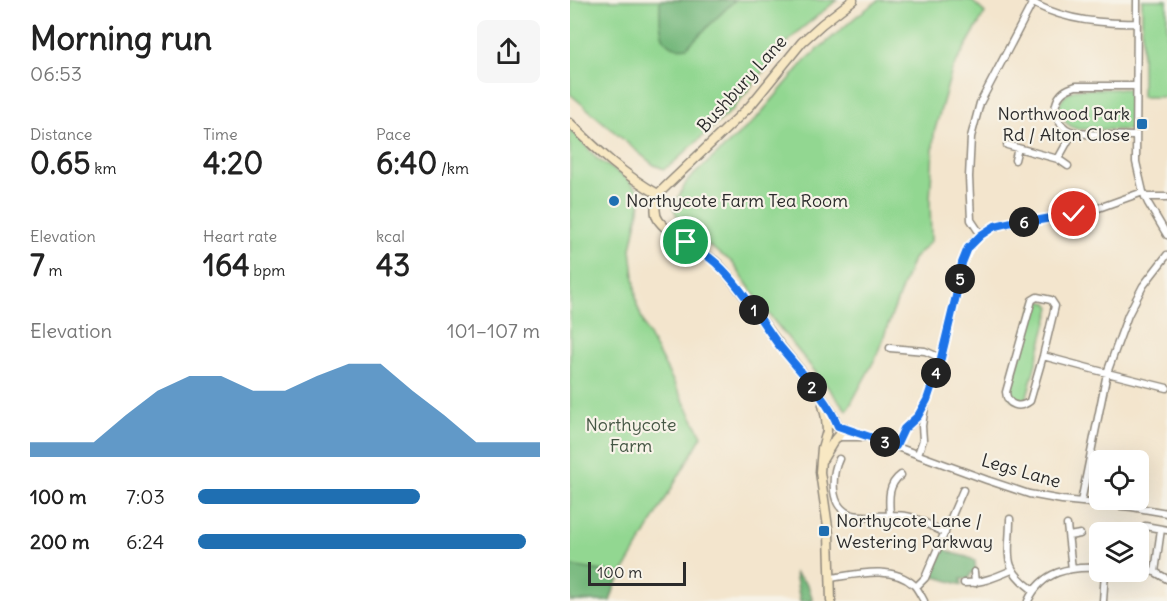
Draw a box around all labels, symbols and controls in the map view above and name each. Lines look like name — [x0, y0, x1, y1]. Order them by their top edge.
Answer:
text: Morning run — [30, 17, 212, 59]
button: share — [477, 20, 540, 83]
street label: Bushbury Lane — [692, 30, 791, 137]
text: 06:53 — [30, 61, 82, 86]
place label: Northwood Park Rd / Alton Close — [998, 102, 1130, 146]
marker: Northwood Park Rd / Alton Close — [1135, 117, 1149, 131]
text: Distance — [30, 124, 92, 144]
text: Time — [203, 124, 238, 144]
text: Pace — [376, 124, 411, 144]
text: 0.65 — [30, 144, 91, 182]
text: 4:20 — [203, 144, 263, 182]
text: 6:40 — [376, 144, 437, 182]
text: km — [91, 158, 117, 178]
text: /km — [437, 158, 469, 178]
pin — [1048, 188, 1099, 239]
place label: Northycote Farm Tea Room — [626, 189, 848, 212]
marker: Northycote Farm Tea Room — [607, 194, 621, 208]
icon: check — [1057, 197, 1090, 230]
pin: 6 — [1009, 207, 1039, 237]
text: 6 — [1019, 212, 1029, 232]
pin — [660, 216, 711, 267]
icon: arrive — [669, 225, 702, 258]
text: Elevation — [30, 226, 96, 246]
text: Heart rate — [203, 226, 277, 246]
text: kcal — [376, 226, 405, 246]
text: 7 — [30, 246, 45, 284]
text: 164 — [203, 246, 250, 284]
text: 43 — [376, 246, 410, 284]
text: m — [45, 260, 63, 280]
text: bpm — [250, 260, 285, 280]
pin: 5 — [945, 264, 975, 294]
text: 5 — [955, 269, 965, 289]
pin: 1 — [739, 295, 769, 325]
text: 1 — [751, 300, 757, 320]
text: Elevation — [30, 318, 112, 343]
text: 101–107 m — [447, 318, 540, 343]
pin: 4 — [921, 358, 951, 388]
text: 4 — [931, 363, 941, 383]
pin: 2 — [797, 372, 827, 402]
text: 2 — [808, 377, 816, 397]
park label: Northycote Farm — [586, 413, 676, 457]
pin: 3 — [870, 427, 900, 457]
text: 3 — [880, 432, 890, 452]
street label: Legs Lane — [979, 448, 1063, 493]
map controls — [1089, 450, 1149, 582]
button: locate — [1089, 450, 1149, 510]
text: 100 m — [30, 484, 87, 509]
text: 7:03 — [126, 484, 165, 509]
place label: Northycote Lane / Westering Parkway — [836, 509, 993, 553]
button: layers — [1089, 522, 1149, 582]
marker: Northycote Lane / Westering Parkway — [817, 524, 831, 538]
text: 200 m — [30, 529, 90, 554]
text: 6:24 — [126, 529, 164, 554]
scale bar — [588, 559, 686, 586]
text: 100 m — [597, 562, 642, 582]

